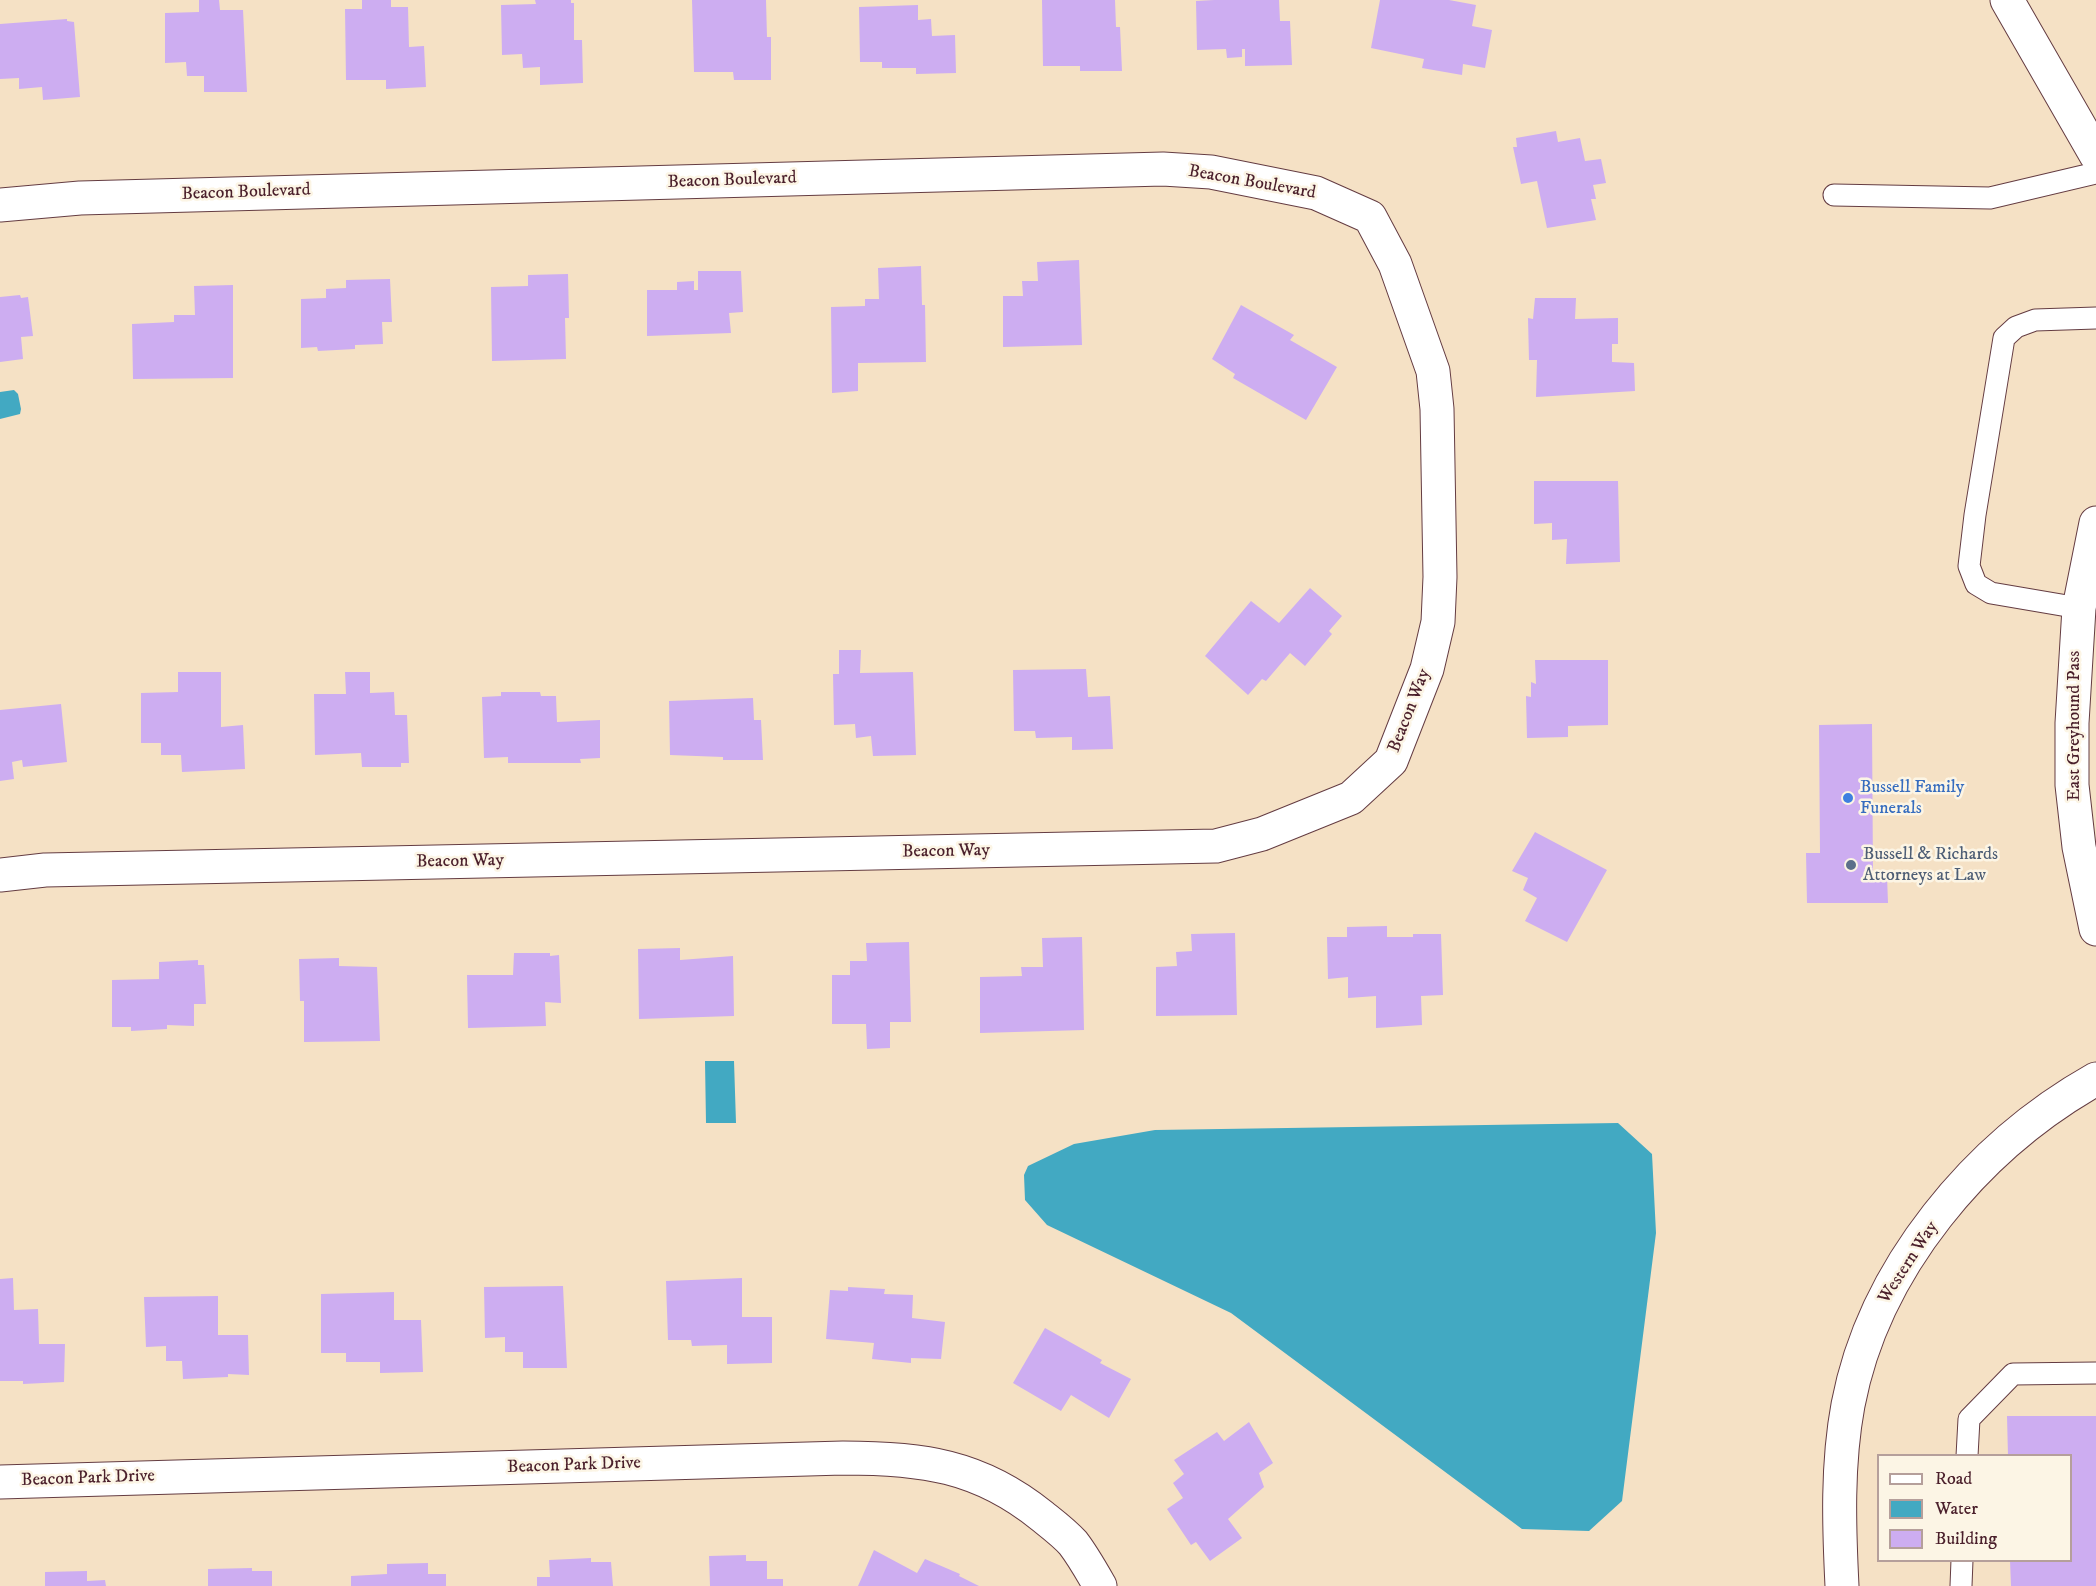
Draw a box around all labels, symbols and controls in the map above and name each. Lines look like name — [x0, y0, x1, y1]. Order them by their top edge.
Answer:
street label: Beacon Boulevard — [1187, 161, 1317, 205]
street label: Beacon Boulevard — [667, 168, 797, 194]
street label: Beacon Boulevard — [181, 180, 311, 206]
street label: East Greyhound Pass — [2064, 651, 2086, 801]
street label: Beacon Way — [1384, 666, 1436, 756]
place label: Bussell Family Funerals — [1860, 777, 1964, 820]
marker: Bussell Family Funerals — [1841, 791, 1855, 805]
street label: Beacon Way — [902, 840, 990, 864]
place label: Bussell & Richards Attorneys at Law — [1863, 844, 1998, 886]
street label: Beacon Way — [416, 850, 504, 874]
marker: Bussell & Richards Attorneys at Law — [1844, 858, 1858, 872]
street label: Western Way — [1874, 1218, 1944, 1308]
street label: Beacon Park Drive — [507, 1453, 641, 1479]
legend — [1877, 1454, 2072, 1562]
street label: Beacon Park Drive — [21, 1466, 155, 1492]
text: Road — [1935, 1468, 1972, 1490]
text: Water — [1935, 1498, 1978, 1520]
text: Building — [1935, 1528, 1997, 1550]

